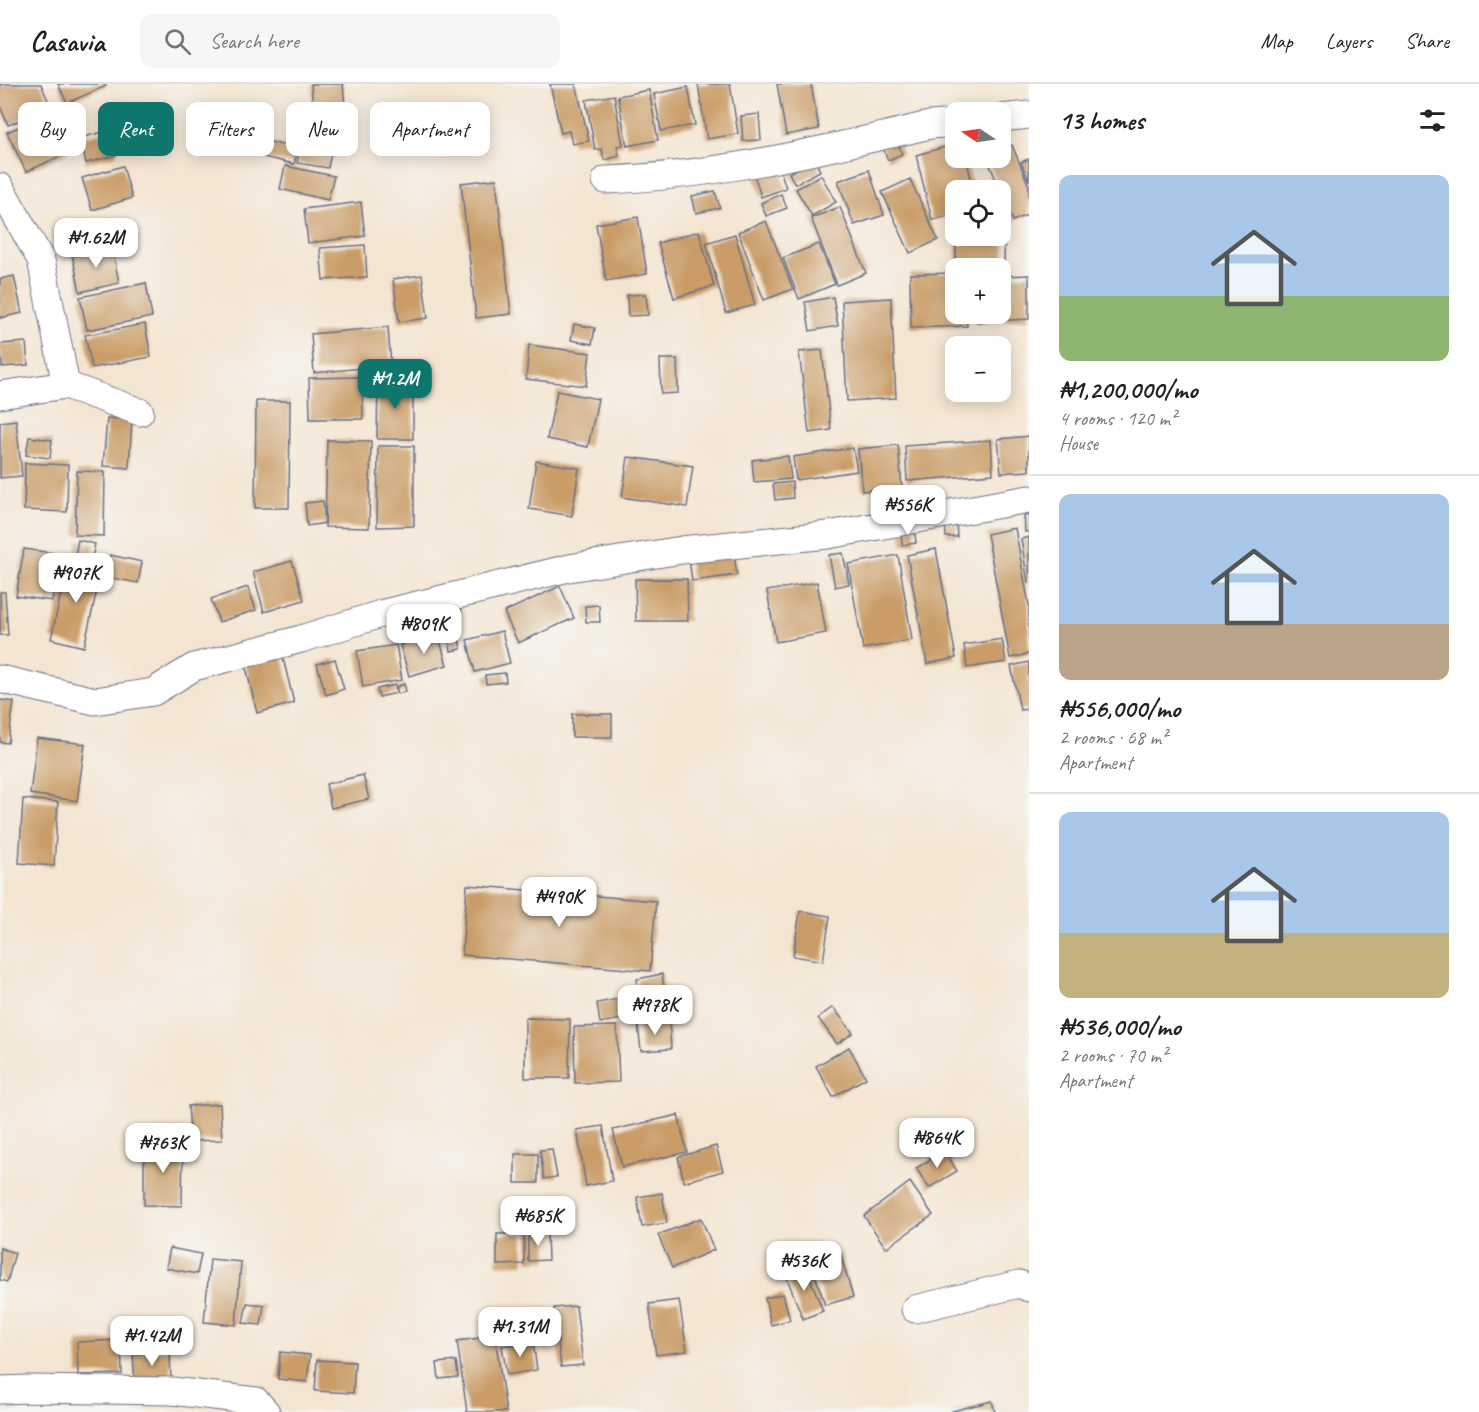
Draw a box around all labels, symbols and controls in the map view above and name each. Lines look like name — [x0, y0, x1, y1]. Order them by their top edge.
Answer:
search box — [140, 14, 560, 68]
text: Casavia — [30, 24, 104, 59]
icon: search — [161, 25, 194, 58]
text: Search here — [209, 27, 299, 55]
text: Map — [1260, 28, 1293, 54]
text: Layers — [1326, 28, 1372, 54]
text: Share — [1405, 28, 1449, 54]
chip: Buy — [18, 102, 86, 156]
chip: Rent — [98, 102, 174, 156]
chip: Filters — [186, 102, 274, 156]
chip: New — [286, 102, 358, 156]
chip: Apartment — [370, 102, 490, 156]
north arrow — [945, 102, 1011, 168]
map controls — [945, 102, 1011, 402]
text: 13 homes — [1059, 104, 1144, 137]
icon: filters — [1416, 104, 1449, 137]
button: locate — [945, 180, 1011, 246]
icon: home — [1200, 214, 1308, 322]
pin: ₦1.62M — [47, 218, 145, 269]
text: ₦1.62M — [68, 225, 124, 250]
button: + — [945, 258, 1011, 324]
button: − — [945, 336, 1011, 402]
pin: ₦1.2M — [353, 359, 437, 410]
text: ₦1.2M — [372, 366, 418, 391]
text: ₦1,200,000/mo — [1059, 373, 1197, 406]
text: 4 rooms · 120 m² — [1059, 406, 1176, 431]
text: House — [1059, 431, 1098, 456]
pin: ₦556K — [866, 485, 950, 536]
text: ₦556K — [885, 492, 931, 517]
icon: home — [1200, 533, 1308, 641]
pin: ₦907K — [34, 553, 118, 604]
text: ₦907K — [53, 560, 99, 585]
pin: ₦809K — [382, 604, 466, 655]
text: ₦809K — [401, 611, 447, 636]
text: ₦556,000/mo — [1059, 692, 1180, 725]
text: 2 rooms · 68 m² — [1059, 725, 1167, 750]
text: Apartment — [1059, 750, 1132, 775]
icon: home — [1200, 851, 1308, 959]
pin: ₦490K — [517, 877, 601, 928]
text: ₦490K — [536, 884, 582, 909]
pin: ₦978K — [613, 985, 697, 1036]
text: ₦978K — [632, 992, 678, 1017]
text: ₦536,000/mo — [1059, 1010, 1181, 1043]
text: 2 rooms · 70 m² — [1059, 1043, 1167, 1068]
text: Apartment — [1059, 1068, 1132, 1093]
pin: ₦864K — [895, 1118, 979, 1169]
pin: ₦763K — [121, 1123, 205, 1174]
text: ₦864K — [913, 1125, 961, 1150]
text: ₦763K — [139, 1130, 187, 1155]
pin: ₦685K — [496, 1196, 580, 1247]
text: ₦685K — [514, 1203, 562, 1228]
pin: ₦536K — [762, 1241, 846, 1292]
text: ₦536K — [780, 1248, 828, 1273]
pin: ₦1.31M — [471, 1307, 569, 1358]
text: ₦1.31M — [492, 1314, 548, 1339]
pin: ₦1.42M — [103, 1316, 201, 1367]
text: ₦1.42M — [124, 1323, 180, 1348]

